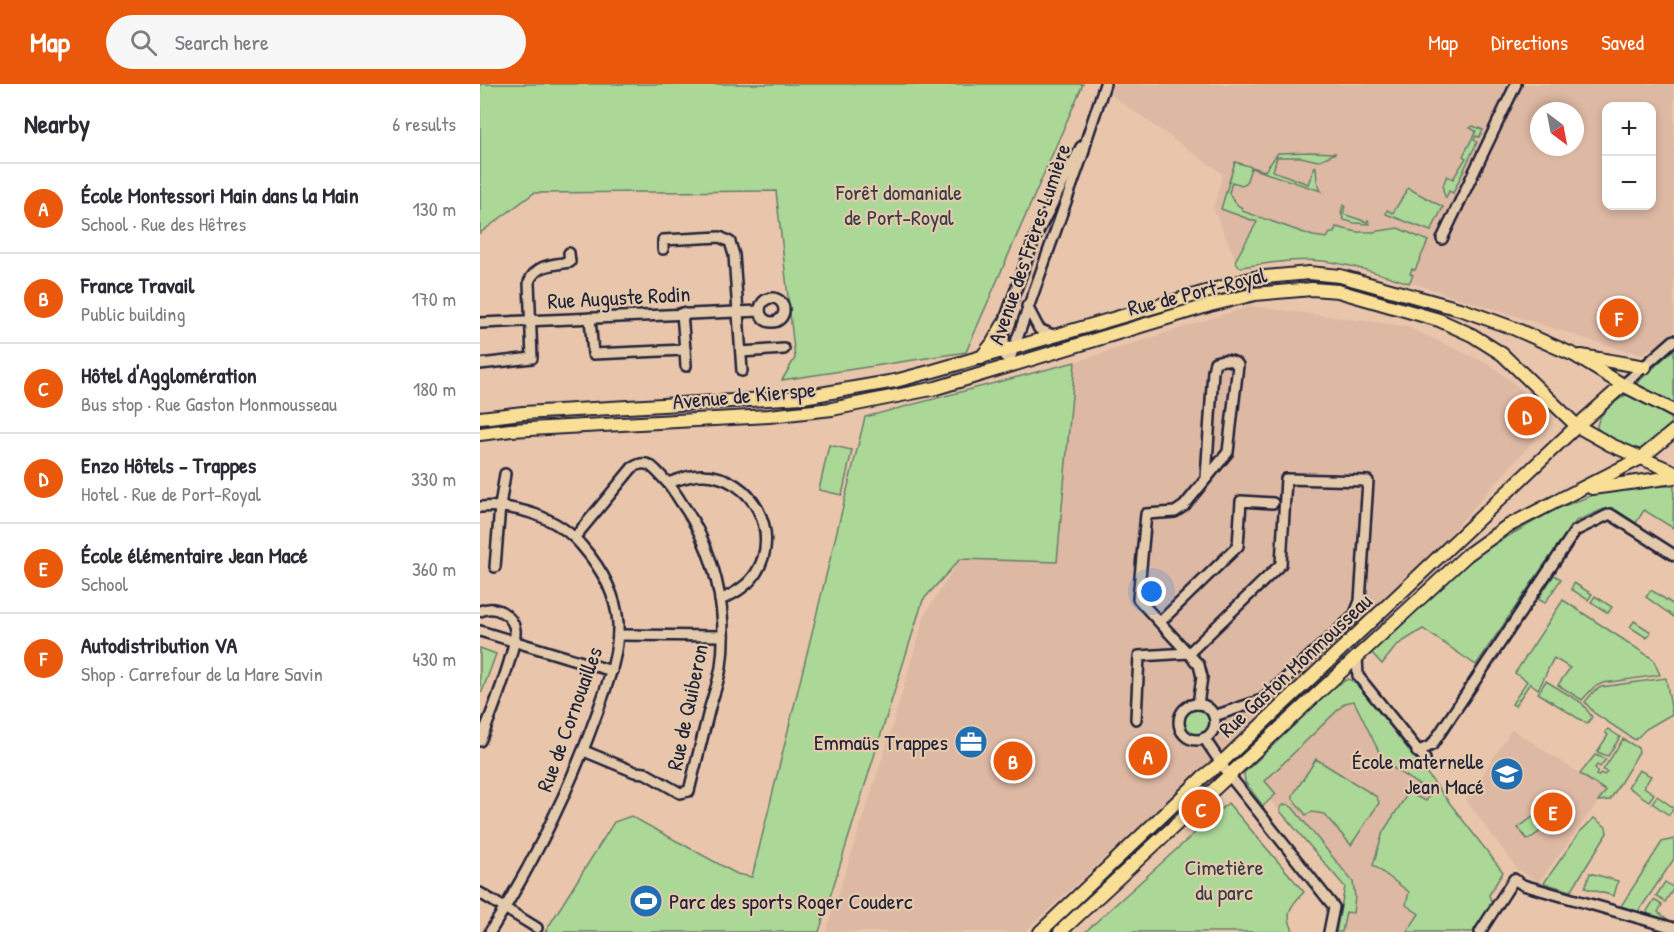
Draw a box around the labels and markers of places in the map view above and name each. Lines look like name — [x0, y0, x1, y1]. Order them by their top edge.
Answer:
pin: F — [1600, 296, 1638, 340]
pin: D — [1508, 394, 1546, 438]
office icon: Emmaüs Trappes — [953, 724, 989, 760]
place label: Emmaüs Trappes — [814, 727, 948, 757]
pin: A — [1128, 734, 1168, 778]
pin: B — [994, 738, 1032, 784]
place label: École maternelle Jean Macé — [1352, 746, 1484, 801]
school or university icon: École maternelle Jean Macé — [1489, 756, 1525, 792]
pin: C — [1182, 786, 1220, 832]
pin: E — [1534, 790, 1572, 834]
sports icon: Parc des sports Roger Couderc — [628, 883, 664, 919]
place label: Parc des sports Roger Couderc — [669, 886, 913, 916]

